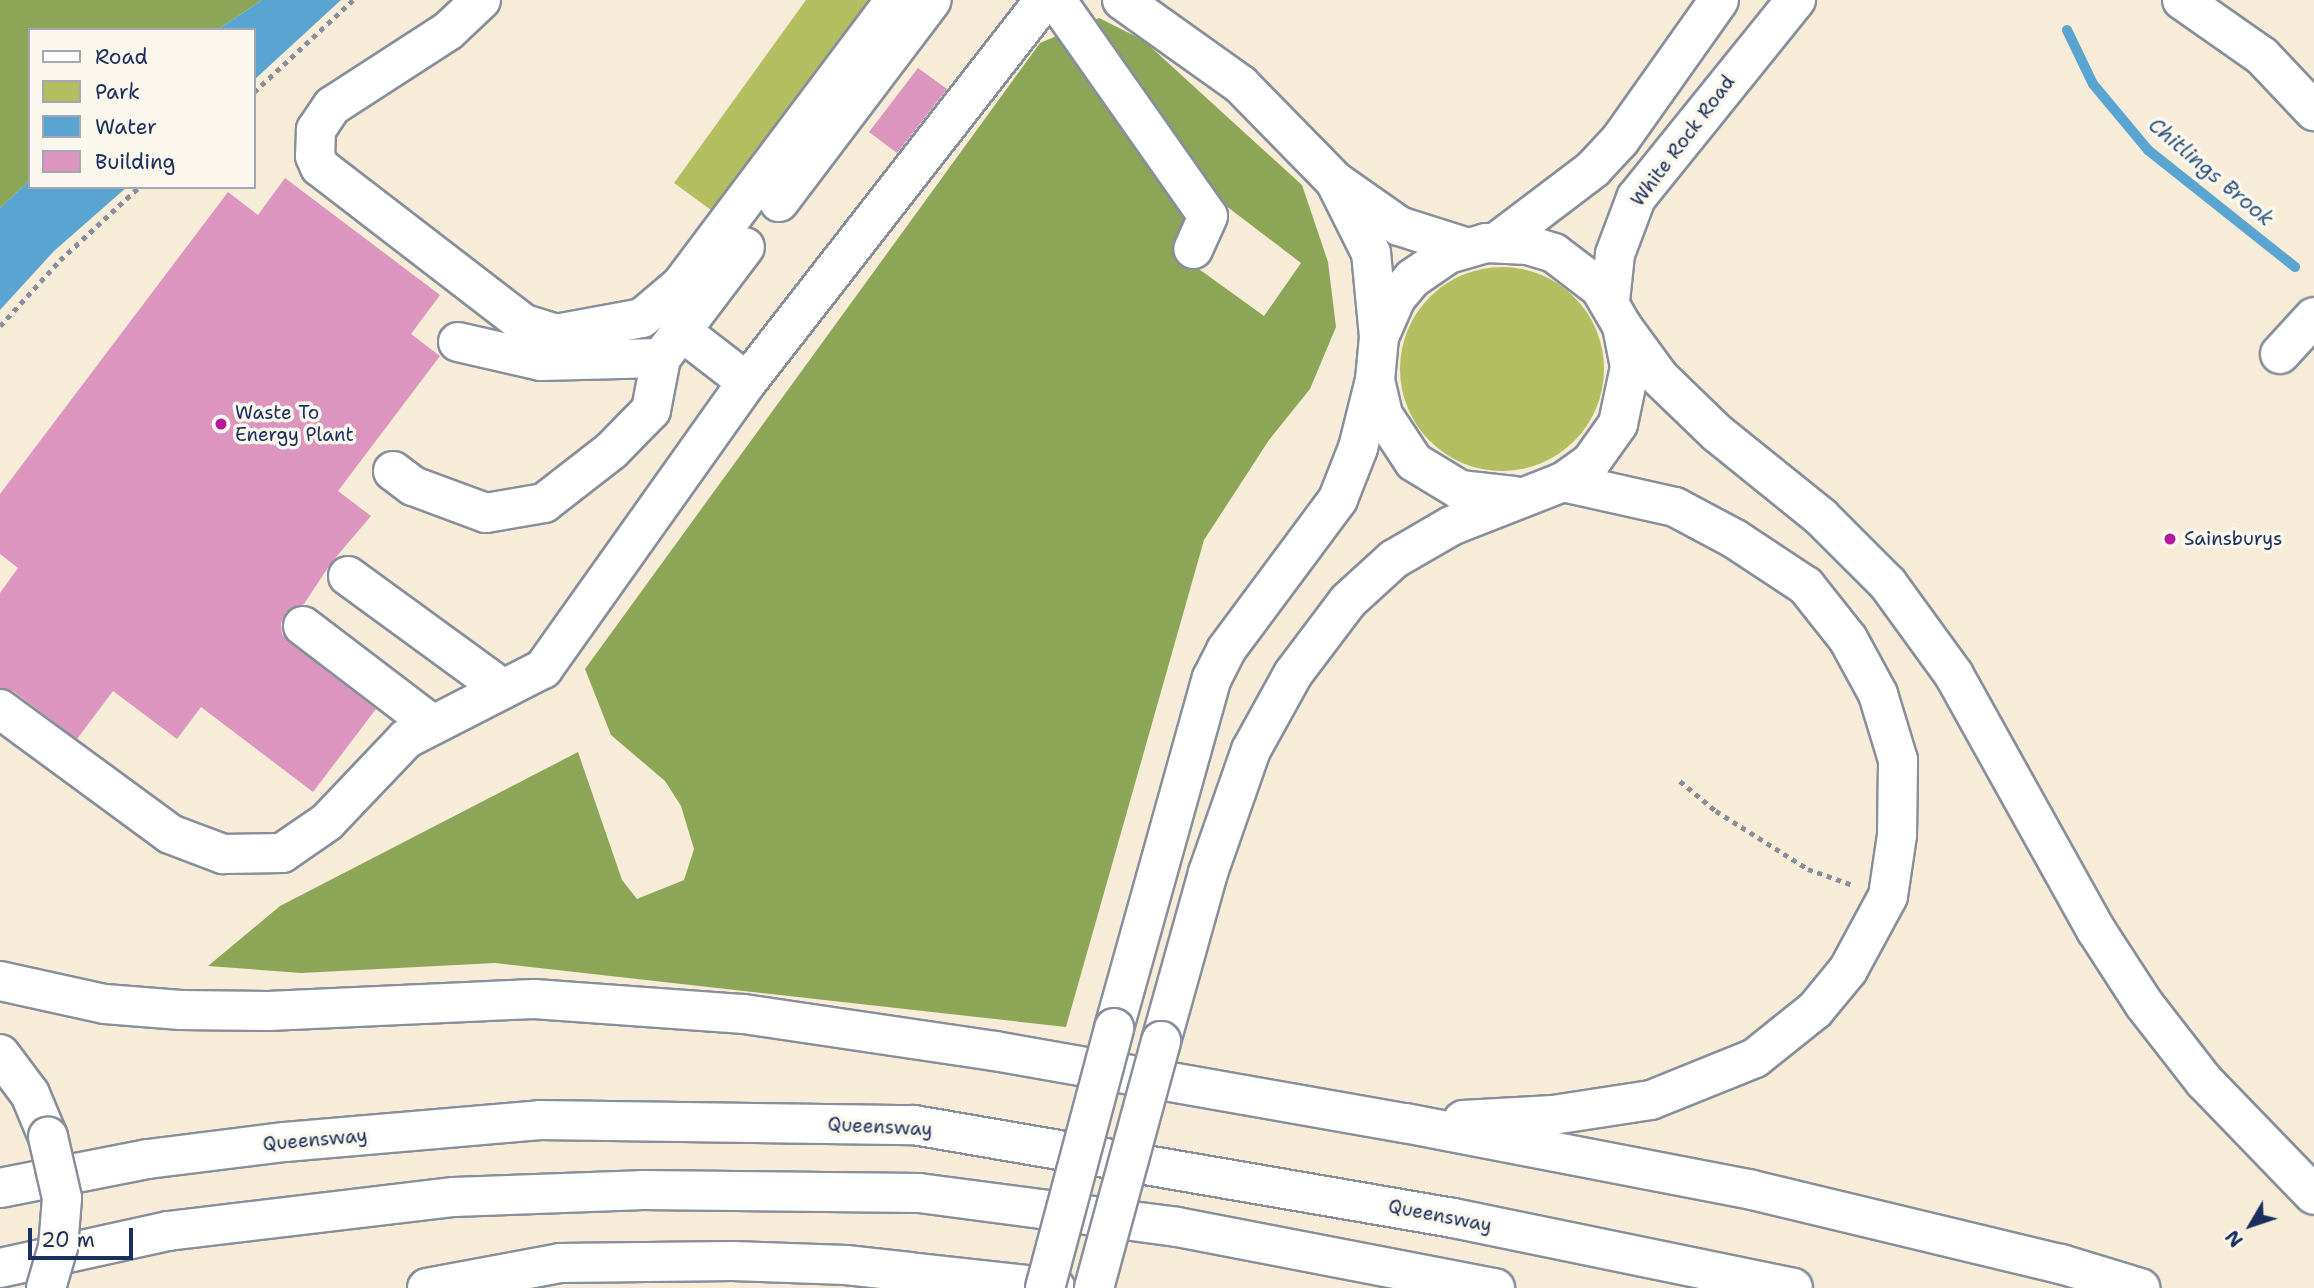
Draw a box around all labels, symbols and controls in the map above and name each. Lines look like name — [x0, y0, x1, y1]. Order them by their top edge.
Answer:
legend — [28, 28, 256, 189]
text: Road — [95, 43, 148, 71]
street label: White Rock Road — [1626, 71, 1740, 211]
text: Park — [95, 78, 140, 106]
water label: Chitlings Brook — [2143, 112, 2279, 232]
text: Water — [95, 113, 157, 141]
text: Building — [95, 148, 175, 176]
place label: Waste To Energy Plant — [235, 402, 354, 446]
marker: Waste To Energy Plant — [213, 416, 229, 432]
place label: Sainsburys — [2184, 528, 2282, 550]
marker: Sainsburys — [2162, 531, 2178, 547]
street label: Queensway — [827, 1113, 933, 1141]
street label: Queensway — [262, 1124, 368, 1156]
north arrow — [2216, 1190, 2286, 1260]
street label: Queensway — [1386, 1195, 1494, 1237]
scale bar — [32, 1214, 136, 1258]
text: N — [2220, 1225, 2249, 1252]
text: 20 m — [41, 1226, 95, 1254]

